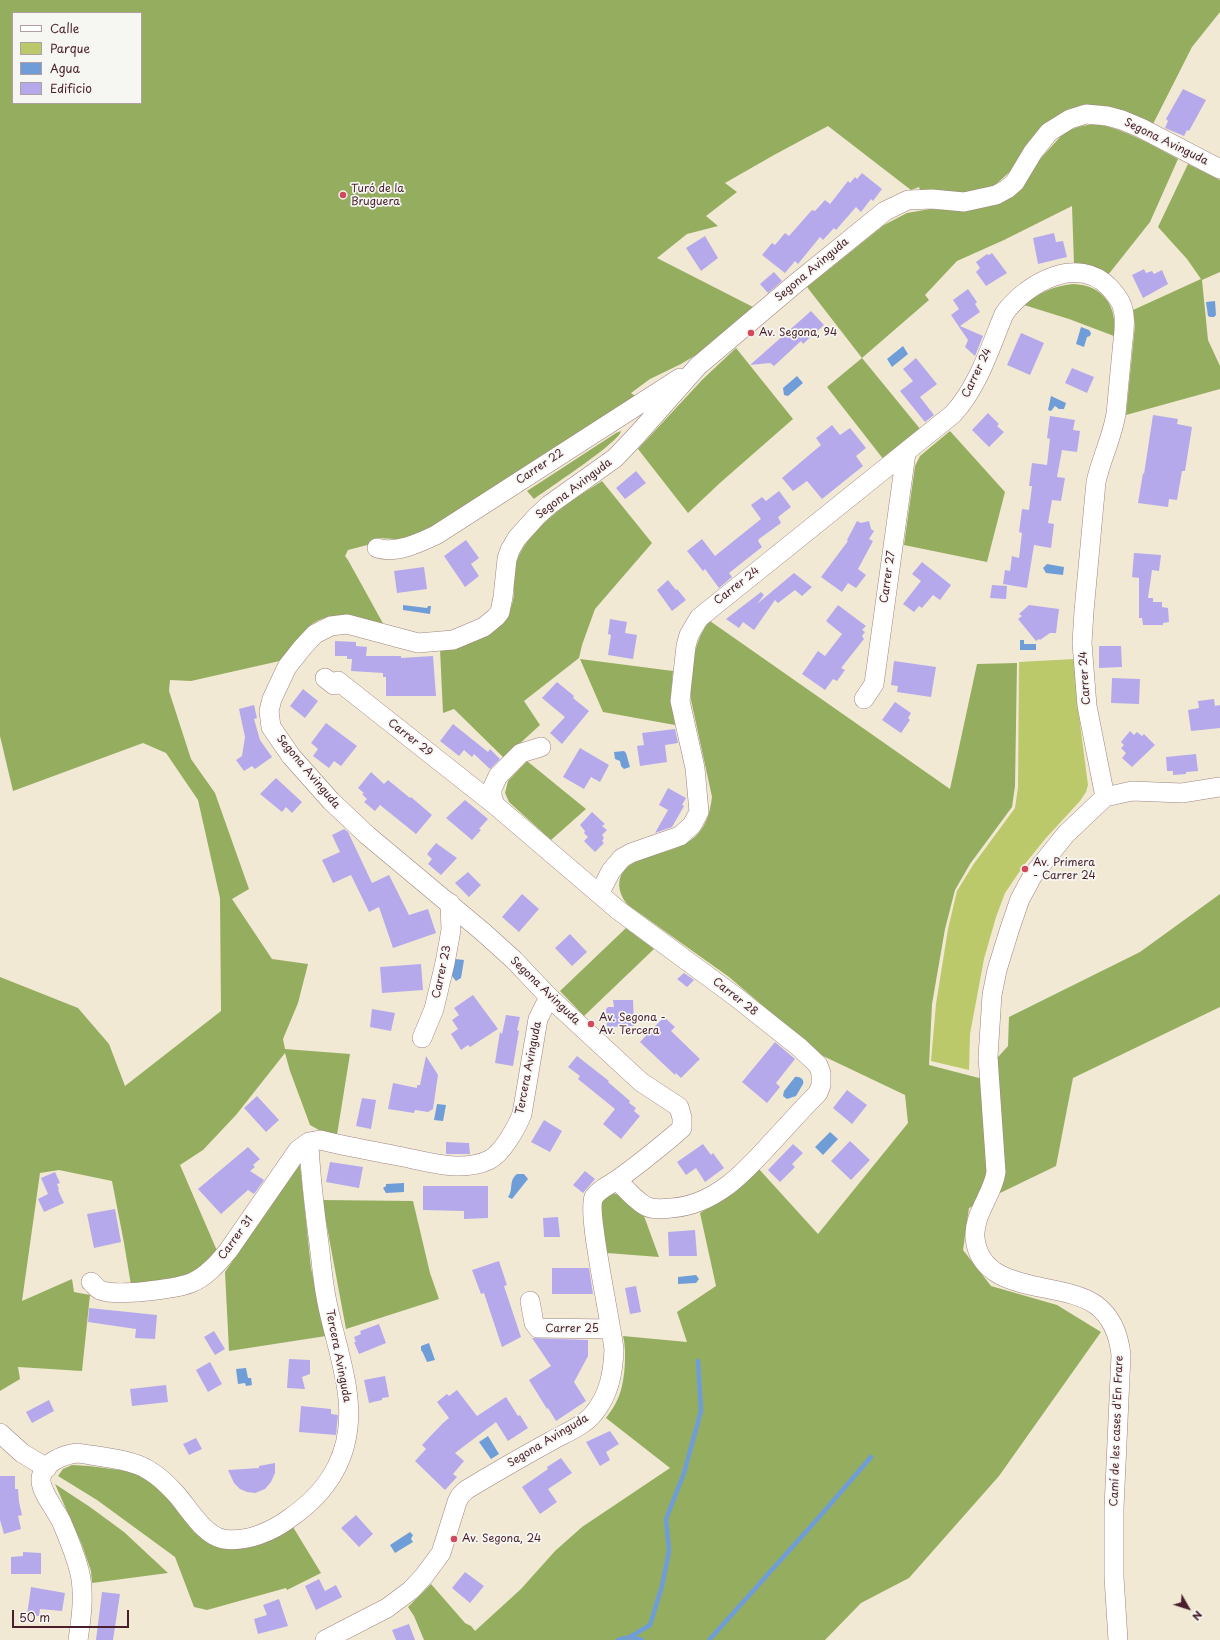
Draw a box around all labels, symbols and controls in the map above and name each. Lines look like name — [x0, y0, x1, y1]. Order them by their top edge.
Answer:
legend — [12, 12, 142, 104]
text: Calle — [50, 19, 79, 37]
text: Parque — [50, 39, 90, 57]
text: Agua — [50, 59, 80, 77]
text: Edificio — [50, 79, 92, 97]
street label: Segona Avinguda — [1122, 116, 1210, 168]
place label: Turó de la Bruguera — [351, 182, 404, 208]
marker: Turó de la Bruguera — [338, 190, 348, 200]
street label: Segona Avinguda — [773, 235, 851, 305]
place label: Av. Segona, 94 — [759, 326, 837, 340]
marker: Av. Segona, 94 — [746, 328, 756, 338]
street label: Carrer 24 — [959, 346, 995, 400]
street label: Carrer 22 — [514, 446, 566, 488]
street label: Segona Avinguda — [533, 456, 615, 522]
street label: Carrer 27 — [878, 550, 898, 604]
street label: Carrer 24 — [712, 564, 762, 608]
street label: Carrer 24 — [1077, 651, 1093, 705]
street label: Carrer 29 — [385, 716, 435, 760]
street label: Segona Avinguda — [273, 733, 343, 811]
place label: Av. Primera - Carrer 24 — [1033, 856, 1096, 882]
marker: Av. Primera - Carrer 24 — [1020, 864, 1030, 874]
street label: Carrer 23 — [430, 944, 454, 1000]
street label: Segona Avinguda — [507, 954, 583, 1028]
street label: Carrer 28 — [710, 975, 760, 1019]
place label: Av. Segona - Av. Tercera — [599, 1011, 666, 1037]
marker: Av. Segona - Av. Tercera — [586, 1019, 596, 1029]
street label: Tercera Avinguda — [514, 1020, 544, 1116]
street label: Carrer 31 — [216, 1214, 256, 1262]
street label: Tercera Avinguda — [323, 1308, 353, 1404]
street label: Carrer 25 — [545, 1322, 599, 1336]
street label: Camí de les cases d'En Frare — [1108, 1355, 1126, 1507]
street label: Segona Avinguda — [505, 1412, 591, 1470]
place label: Av. Segona, 24 — [462, 1532, 541, 1546]
marker: Av. Segona, 24 — [449, 1534, 459, 1544]
north arrow — [1168, 1588, 1208, 1628]
scale bar — [14, 1602, 131, 1628]
text: N — [1188, 1607, 1207, 1625]
text: 50 m — [19, 1608, 50, 1626]

